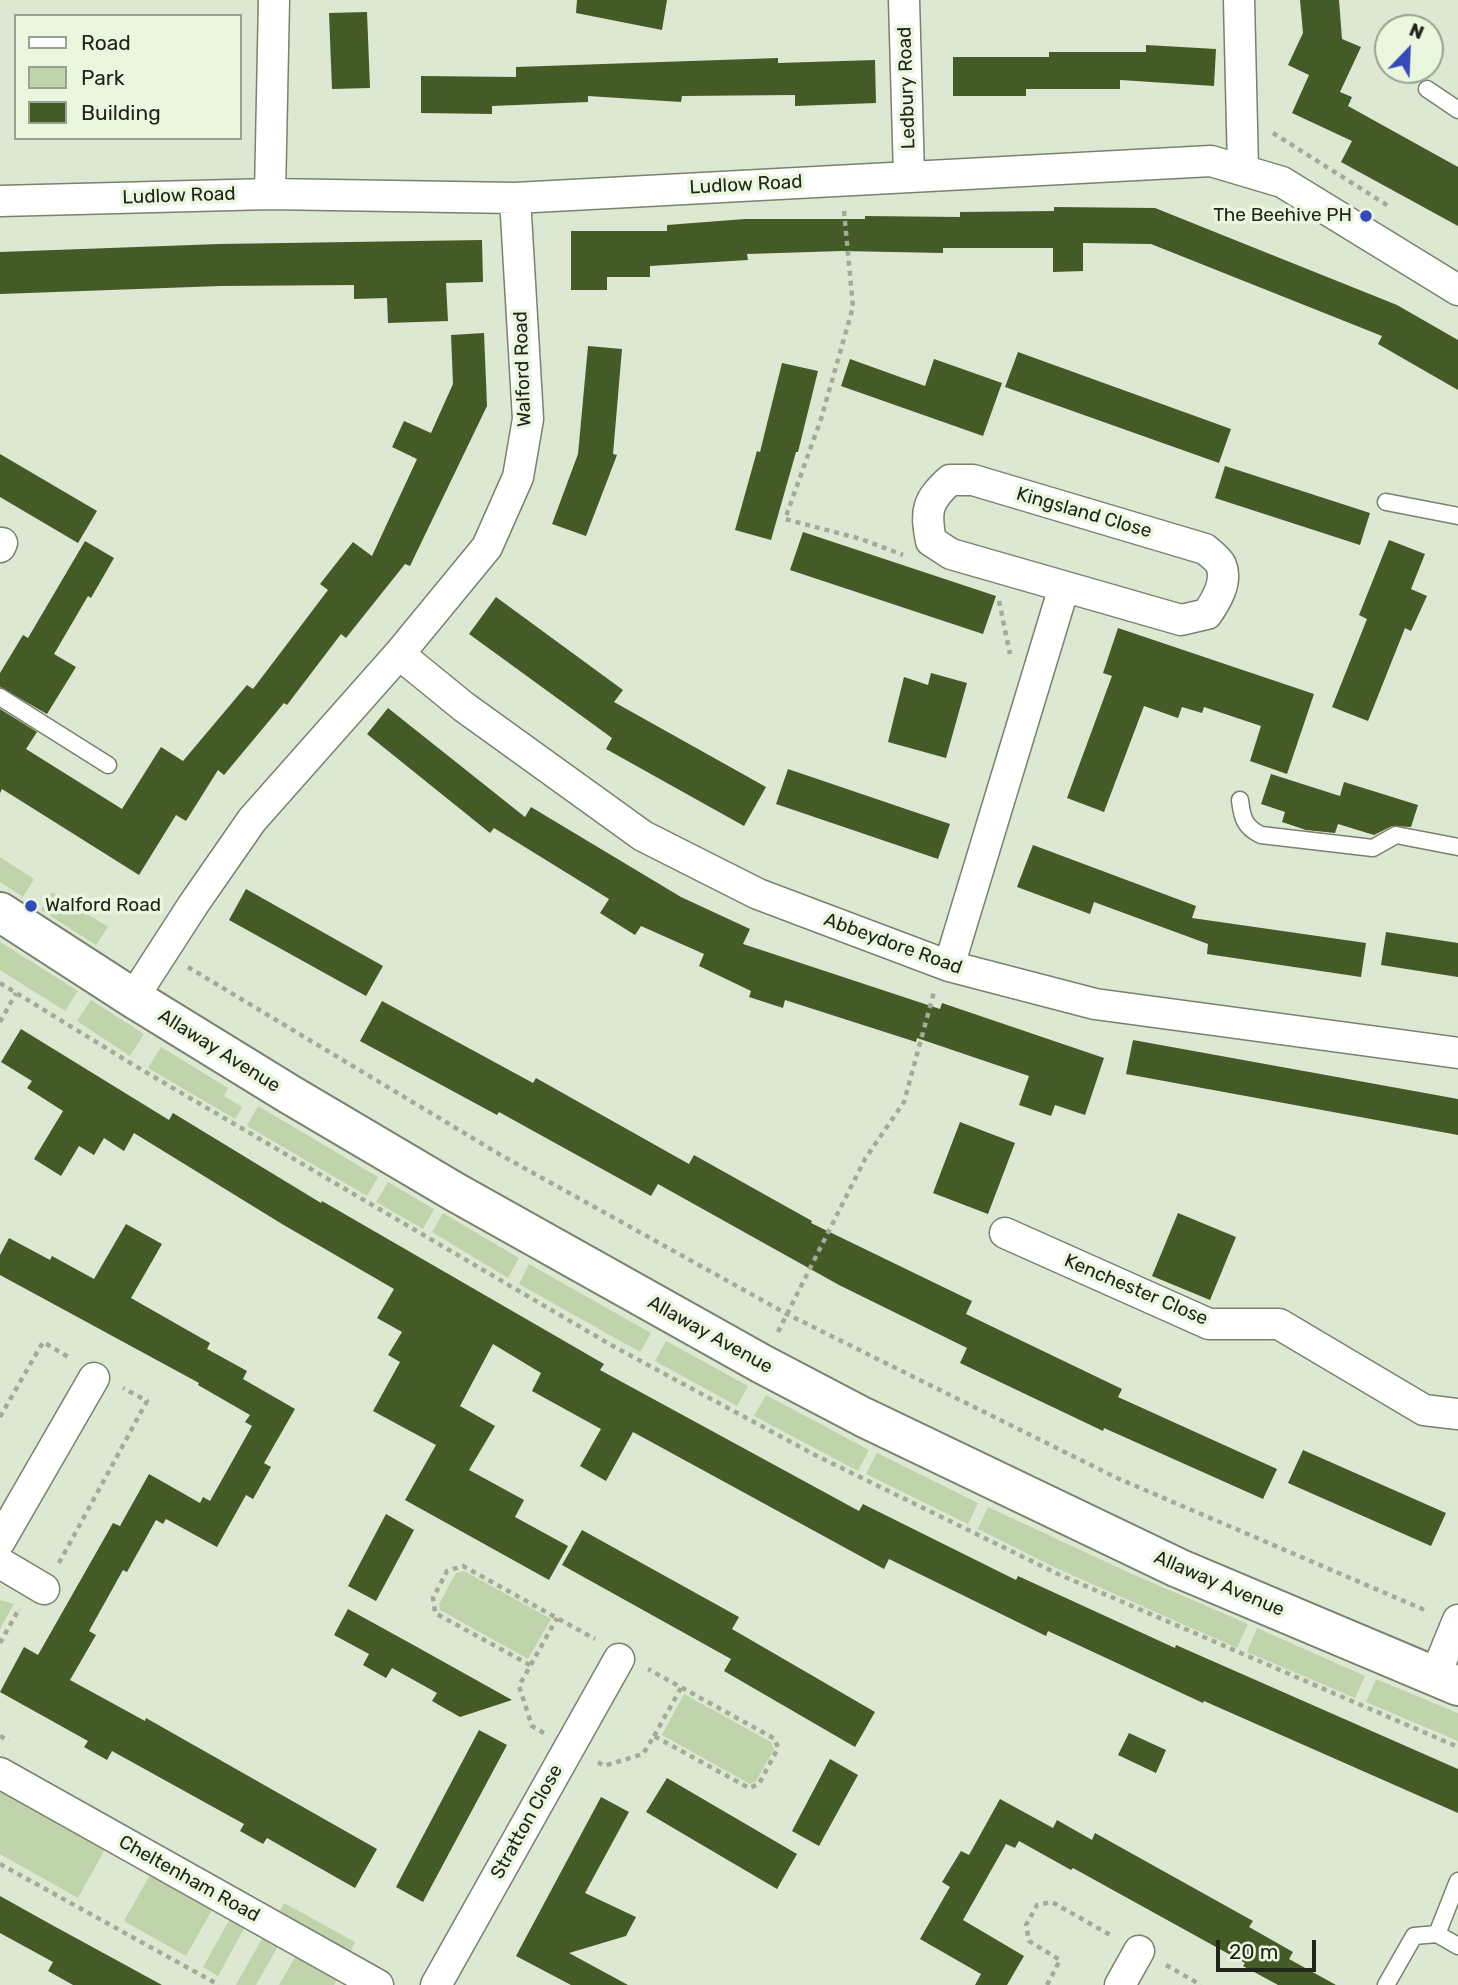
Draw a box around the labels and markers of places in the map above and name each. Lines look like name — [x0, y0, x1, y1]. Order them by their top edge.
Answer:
place label: The Beehive PH — [1213, 205, 1352, 227]
marker: The Beehive PH — [1358, 208, 1374, 224]
place label: Walford Road — [45, 895, 161, 917]
marker: Walford Road — [23, 898, 39, 914]

